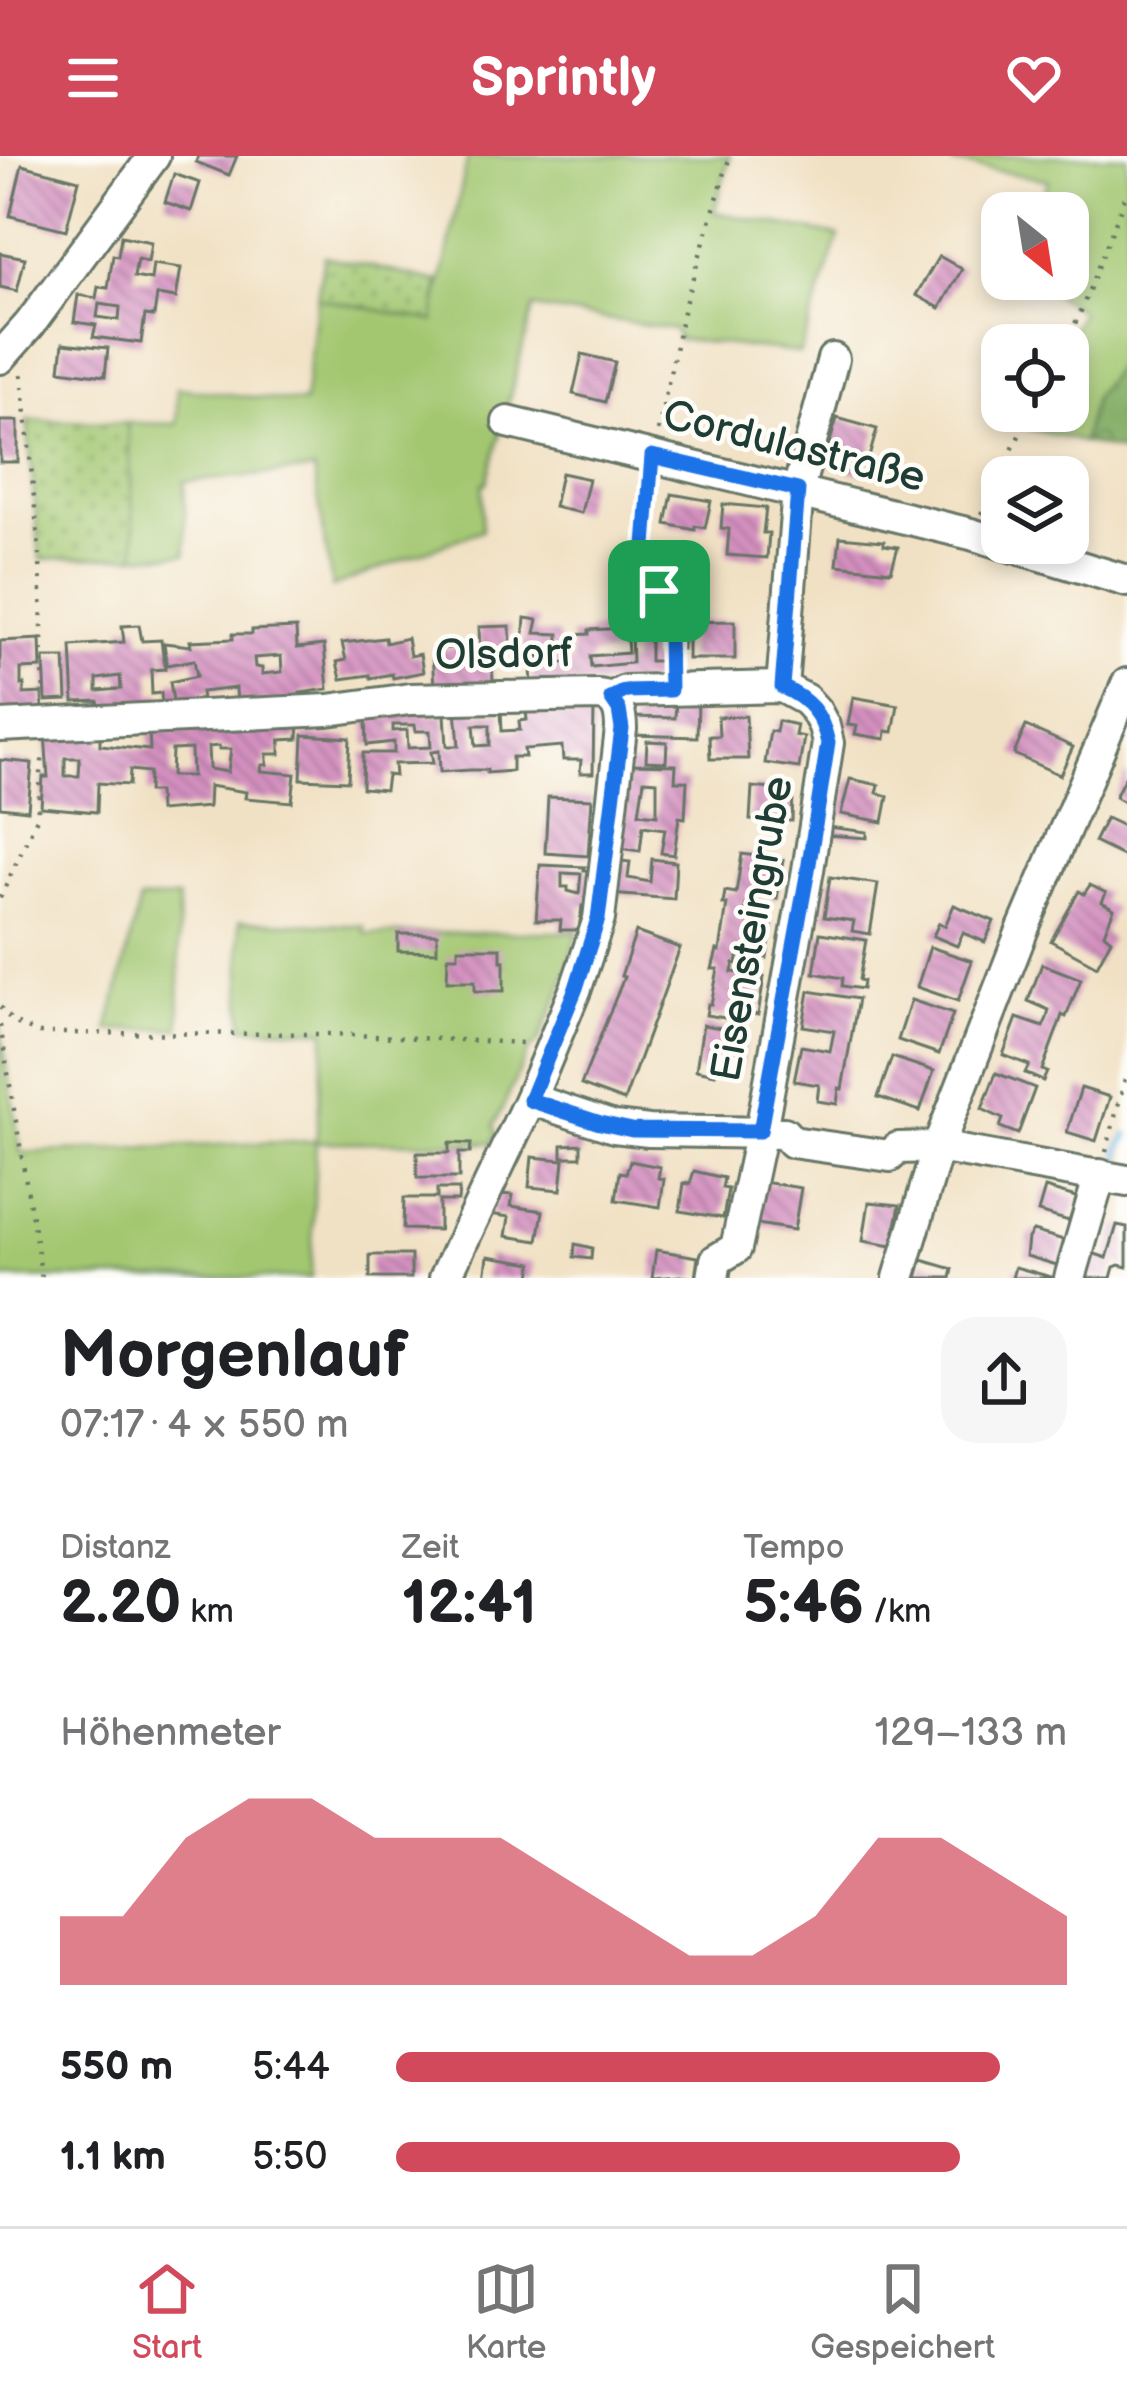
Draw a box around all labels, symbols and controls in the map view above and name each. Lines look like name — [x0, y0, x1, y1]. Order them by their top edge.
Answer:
icon: menu — [60, 45, 126, 111]
icon: heart — [1001, 45, 1067, 111]
text: Sprintly — [471, 46, 656, 111]
north arrow — [981, 192, 1089, 300]
map controls — [981, 192, 1089, 564]
button: locate — [981, 324, 1089, 432]
street label: Cordulastraße — [658, 390, 930, 504]
button: layers — [981, 456, 1089, 564]
pin — [608, 540, 710, 642]
icon: arrive — [626, 558, 692, 624]
street label: Olsdorf — [434, 628, 574, 682]
street label: Eisensteingrube — [701, 772, 805, 1086]
text: Morgenlauf — [60, 1317, 408, 1396]
button: share — [941, 1317, 1067, 1443]
text: 07:17 · 4 × 550 m — [60, 1402, 348, 1449]
text: Distanz — [60, 1528, 170, 1568]
text: Zeit — [402, 1528, 459, 1568]
text: Tempo — [743, 1528, 844, 1568]
text: 2.20 — [60, 1568, 181, 1640]
text: 12:41 — [402, 1568, 537, 1640]
text: 5:46 — [743, 1568, 864, 1640]
text: km — [181, 1592, 234, 1632]
text: /km — [864, 1592, 931, 1632]
text: Höhenmeter — [60, 1710, 281, 1757]
text: 129–133 m — [875, 1710, 1067, 1757]
text: 550 m — [60, 2044, 173, 2091]
text: 5:44 — [252, 2044, 330, 2091]
text: 1.1 km — [60, 2134, 166, 2181]
text: 5:50 — [252, 2134, 328, 2181]
tab: Start — [132, 2256, 202, 2368]
tab: Karte — [466, 2256, 546, 2368]
tab: Gespeichert — [810, 2256, 995, 2368]

